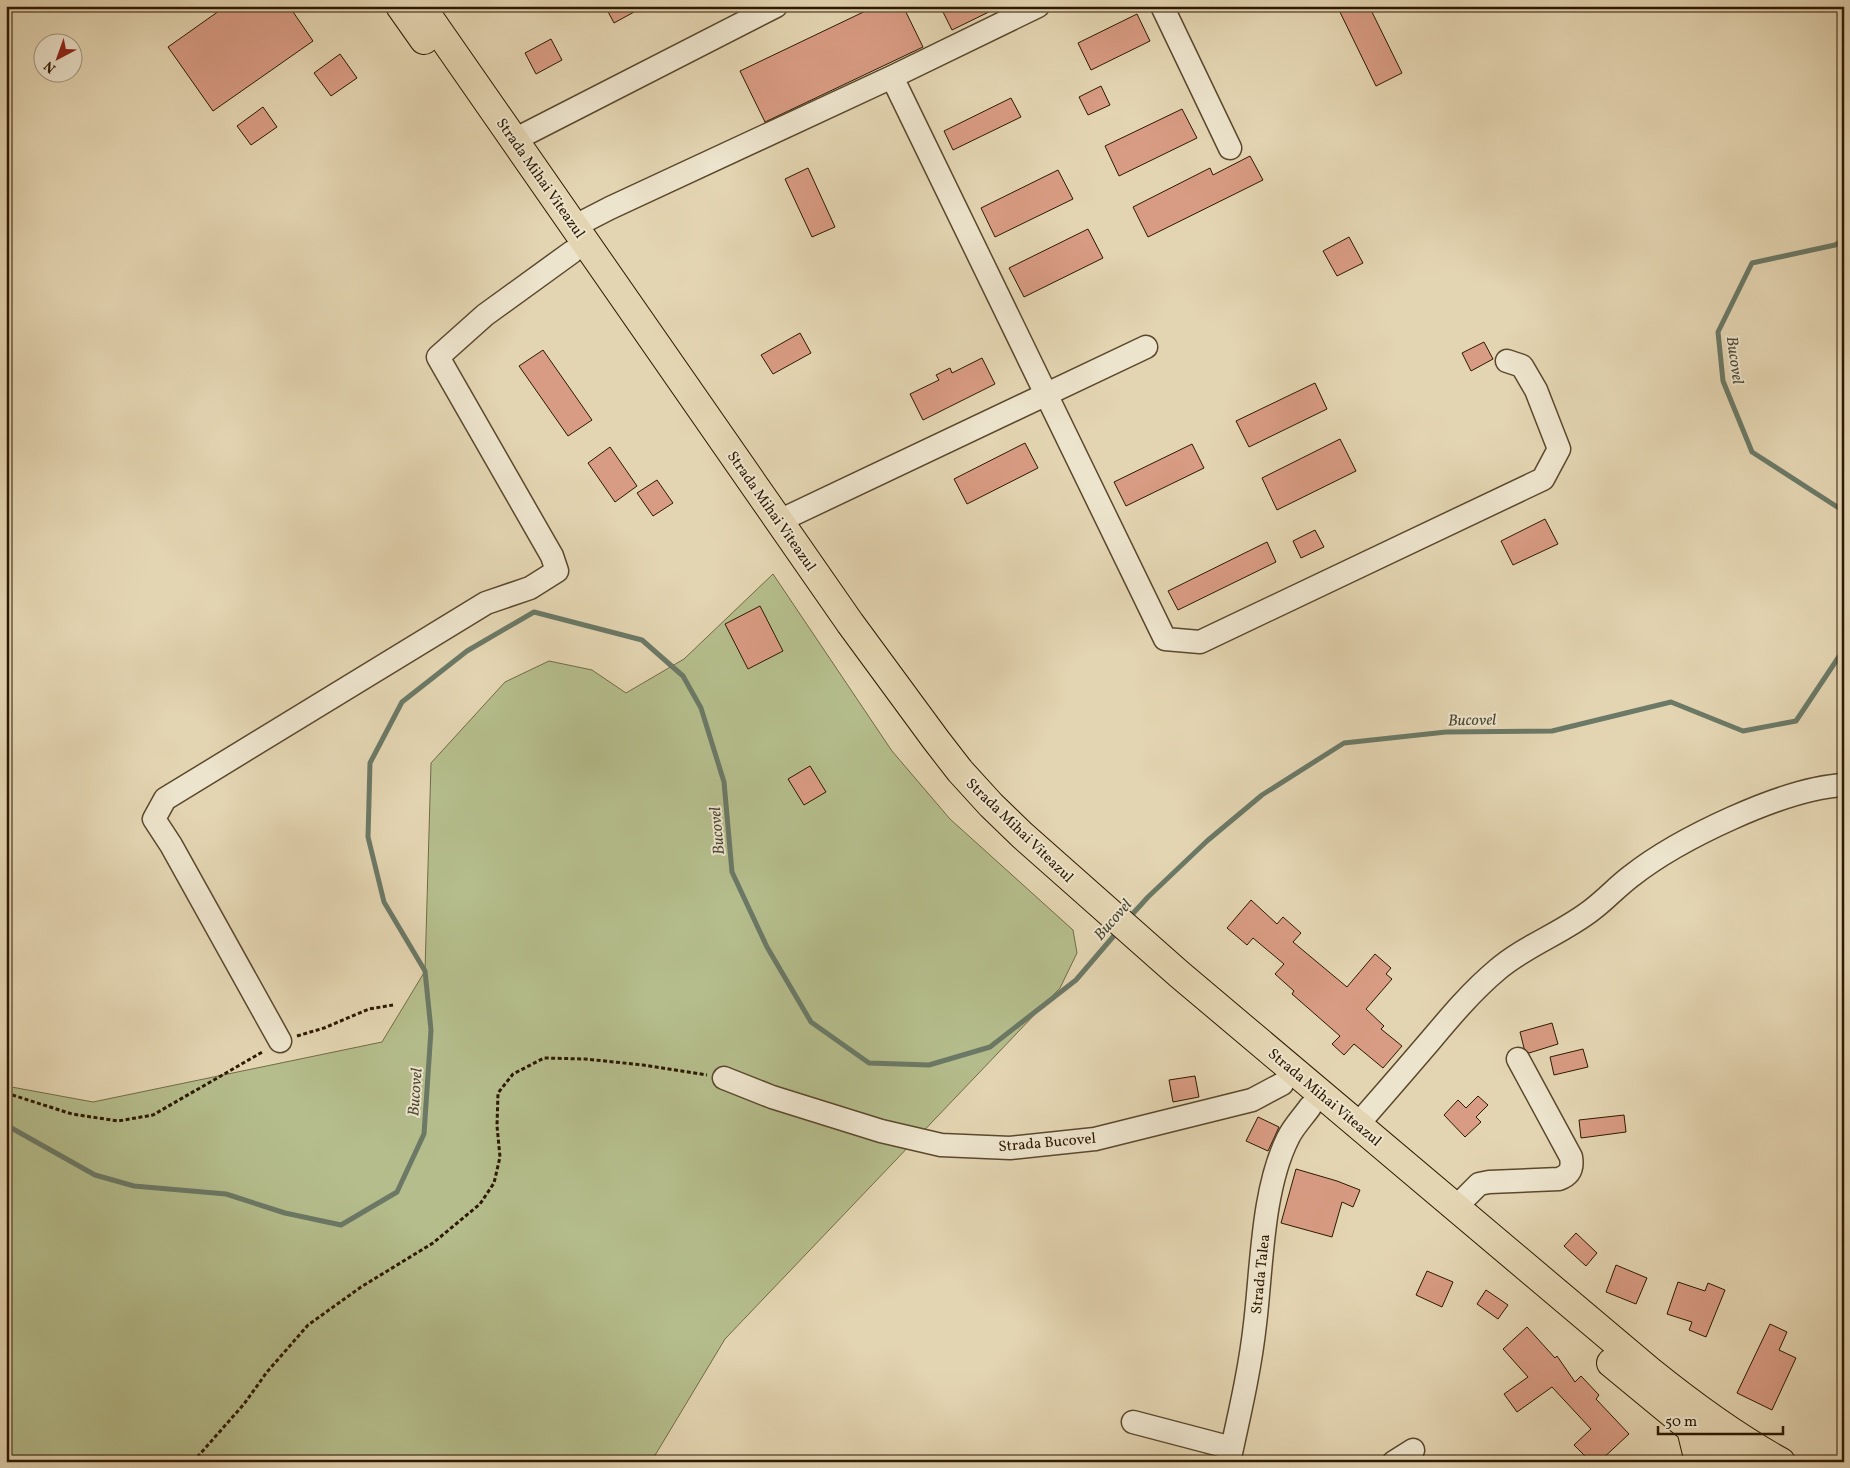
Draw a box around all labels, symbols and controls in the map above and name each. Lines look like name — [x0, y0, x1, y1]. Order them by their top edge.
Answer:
north arrow — [32, 32, 82, 82]
text: N — [40, 56, 61, 77]
street label: Strada Mihai Viteazul — [490, 115, 589, 243]
water label: Bucovel — [1720, 335, 1748, 386]
street label: Strada Mihai Viteazul — [721, 448, 820, 576]
water label: Bucovel — [1448, 710, 1496, 732]
street label: Strada Mihai Viteazul — [960, 774, 1077, 888]
water label: Bucovel — [705, 806, 731, 856]
water label: Bucovel — [1089, 895, 1138, 946]
street label: Strada Mihai Viteazul — [1263, 1044, 1385, 1152]
water label: Bucovel — [403, 1067, 429, 1117]
street label: Strada Bucovel — [997, 1129, 1097, 1158]
street label: Strada Talea — [1247, 1233, 1276, 1315]
scale bar — [1658, 1403, 1782, 1435]
text: 50 m — [1665, 1412, 1697, 1433]

